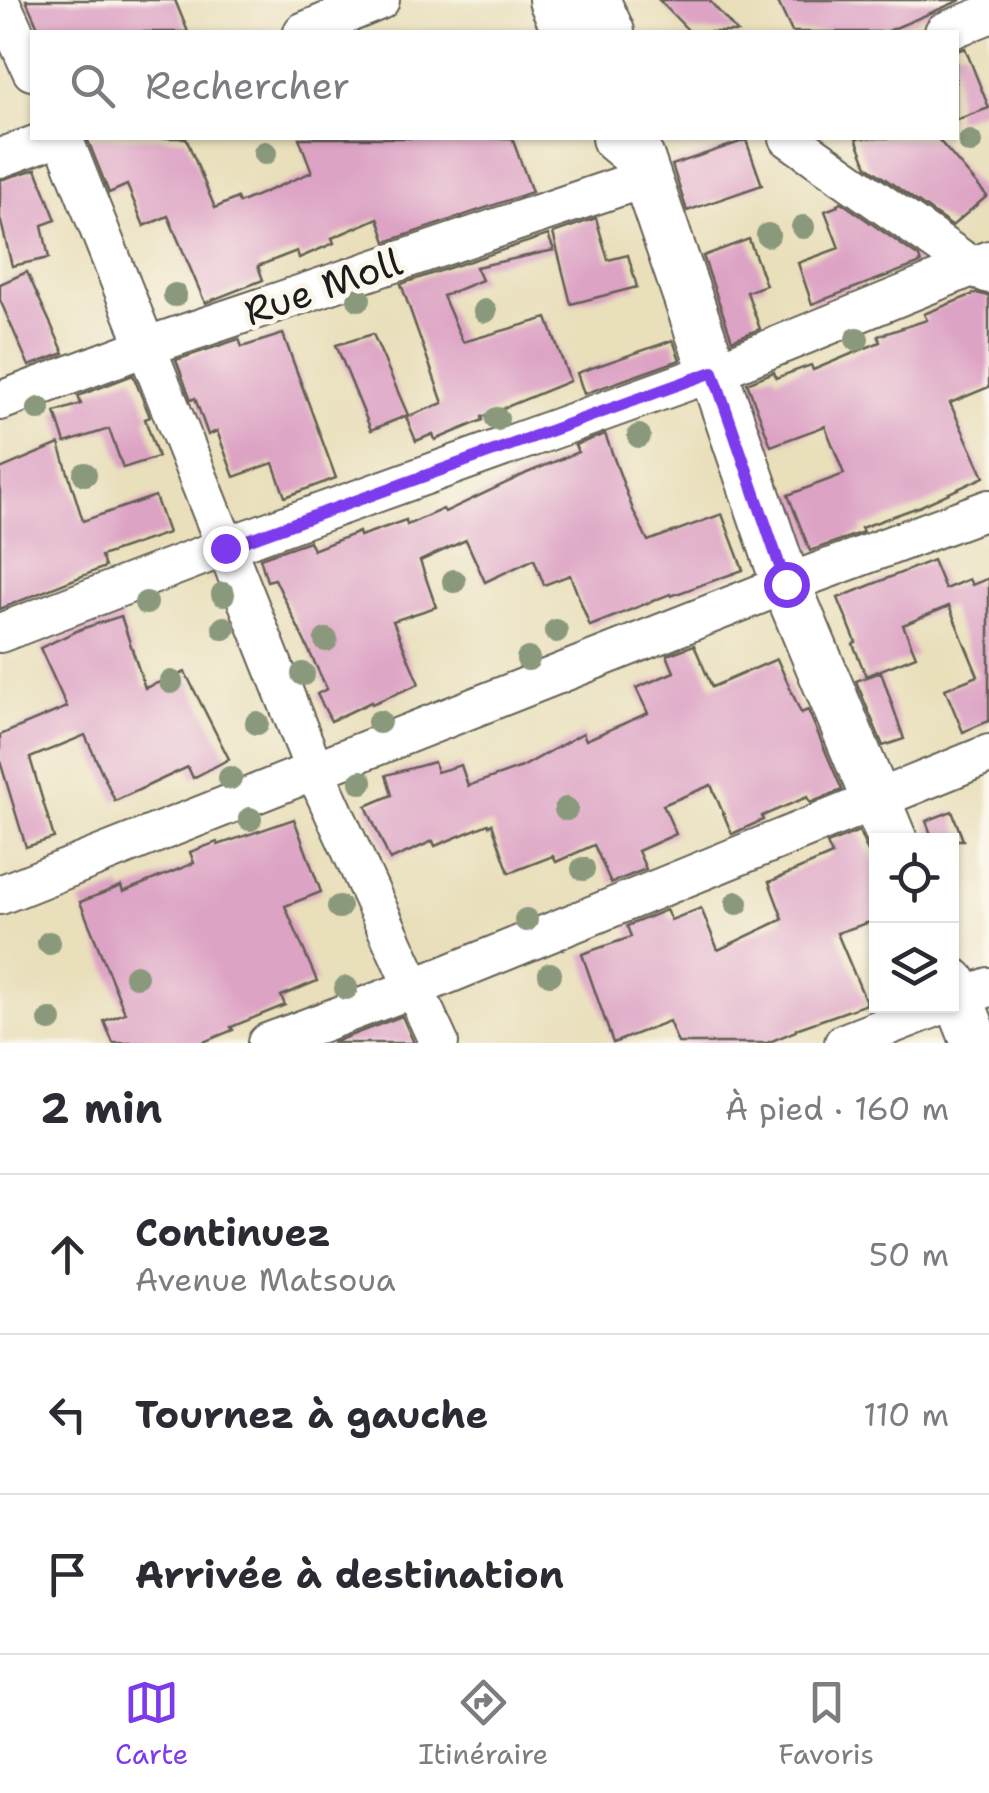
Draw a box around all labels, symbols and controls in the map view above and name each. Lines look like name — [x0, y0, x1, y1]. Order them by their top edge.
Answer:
search box — [30, 30, 959, 140]
icon: search — [65, 58, 120, 113]
text: Rechercher — [145, 60, 350, 111]
street label: Rue Moll — [237, 236, 409, 337]
route end — [203, 526, 249, 572]
route start — [764, 562, 810, 608]
map controls — [869, 833, 959, 1013]
button: locate — [869, 833, 959, 923]
button: layers — [869, 923, 959, 1013]
text: 2 min — [40, 1080, 162, 1136]
text: À pied · 160 m — [725, 1087, 949, 1130]
text: Continuez — [135, 1207, 331, 1258]
icon: ahead — [40, 1227, 95, 1282]
text: 50 m — [869, 1233, 949, 1276]
text: Avenue Matsoua — [135, 1258, 396, 1301]
icon: left — [40, 1387, 95, 1442]
text: Tournez à gauche — [135, 1389, 488, 1440]
text: 110 m — [863, 1393, 949, 1436]
icon: arrive — [40, 1547, 95, 1602]
text: Arrivée à destination — [135, 1549, 564, 1600]
tab: Carte — [115, 1675, 188, 1773]
tab: Itinéraire — [418, 1675, 548, 1773]
tab: Favoris — [778, 1675, 874, 1773]

